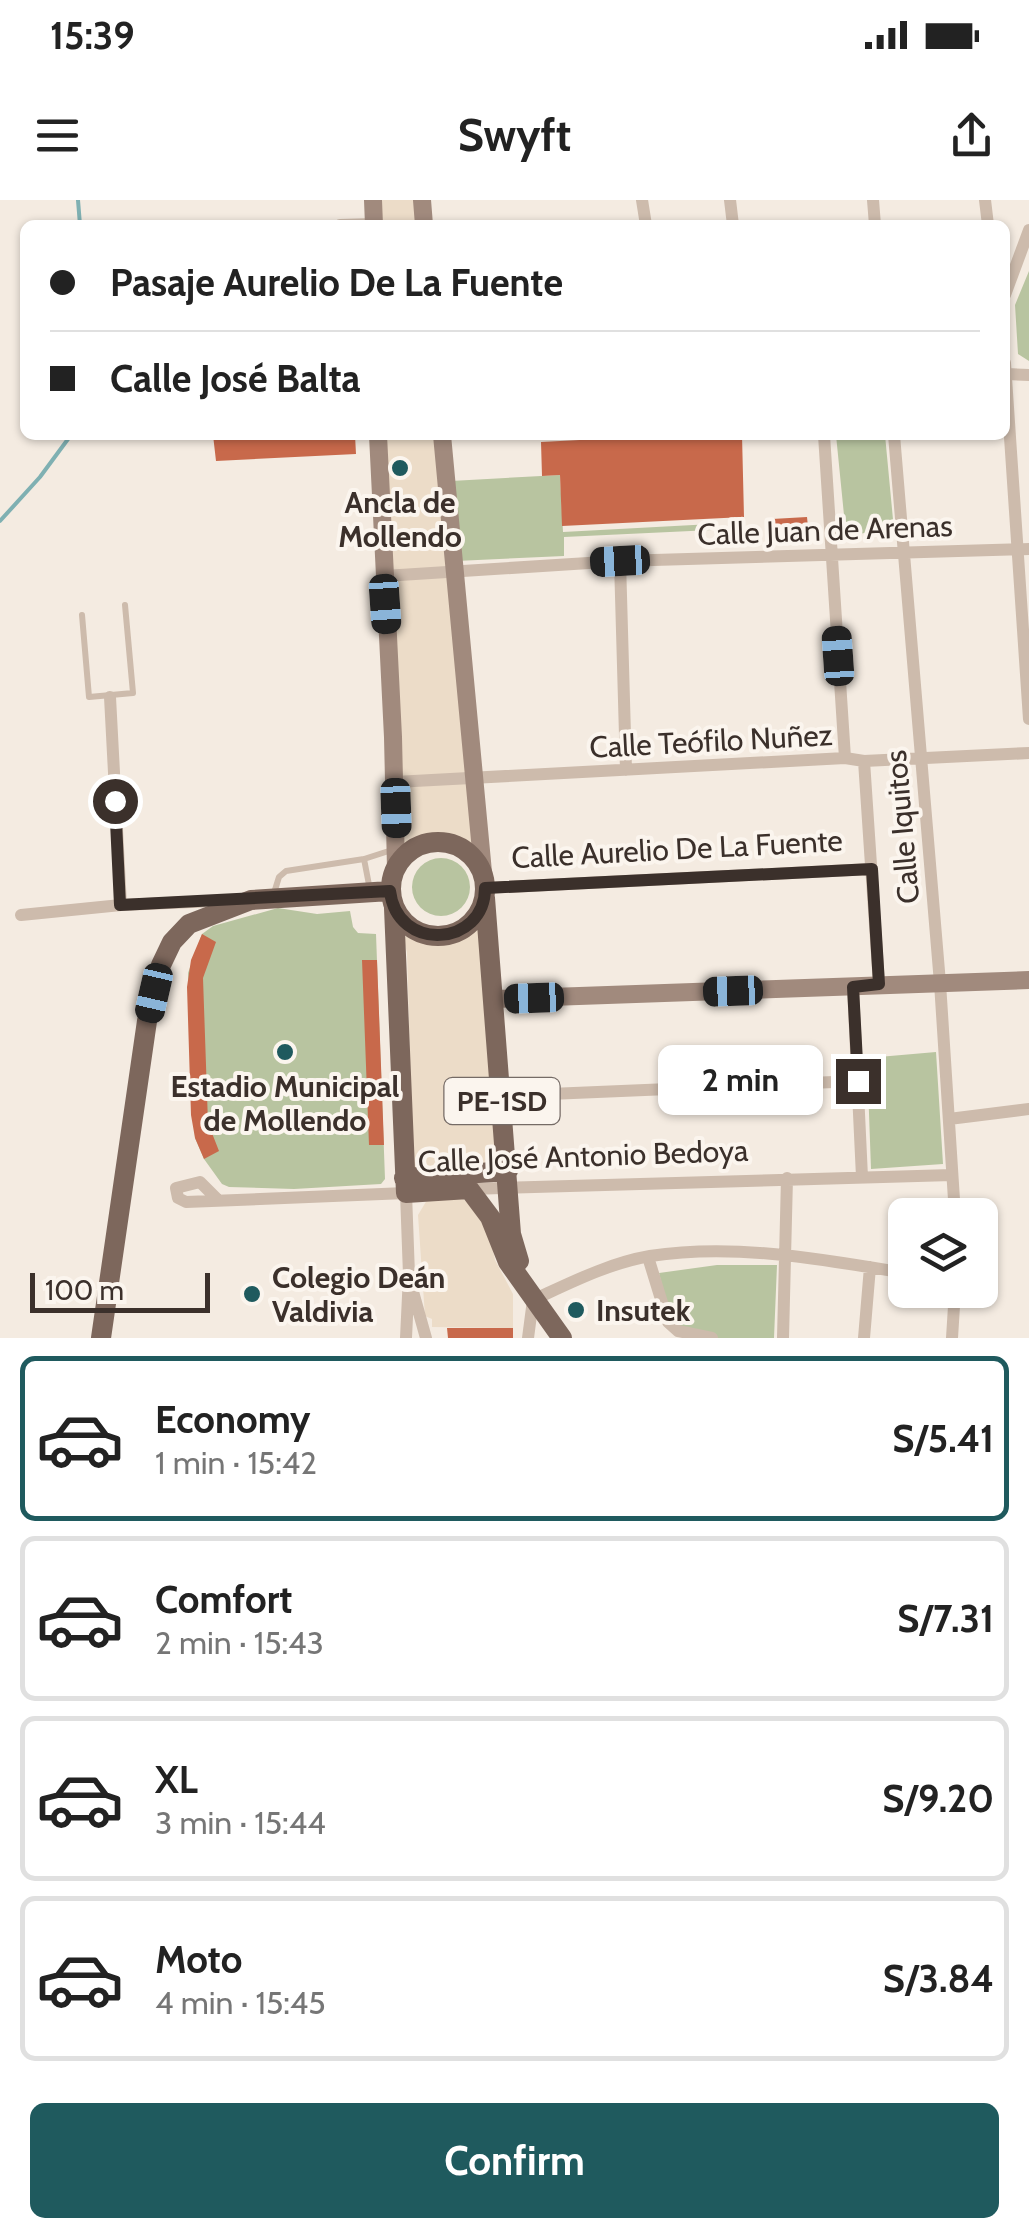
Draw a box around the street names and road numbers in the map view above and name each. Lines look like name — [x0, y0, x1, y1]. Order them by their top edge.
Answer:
street label: Calle Juan de Arenas — [697, 507, 953, 553]
street label: Calle Teófilo Nuñez — [588, 716, 834, 766]
street label: Calle Iquitos — [877, 749, 927, 905]
street label: Calle Aurelio De La Fuente — [511, 822, 843, 876]
road number: PE-1SD — [444, 1078, 560, 1124]
street label: Calle José Antonio Bedoya — [417, 1132, 749, 1180]

